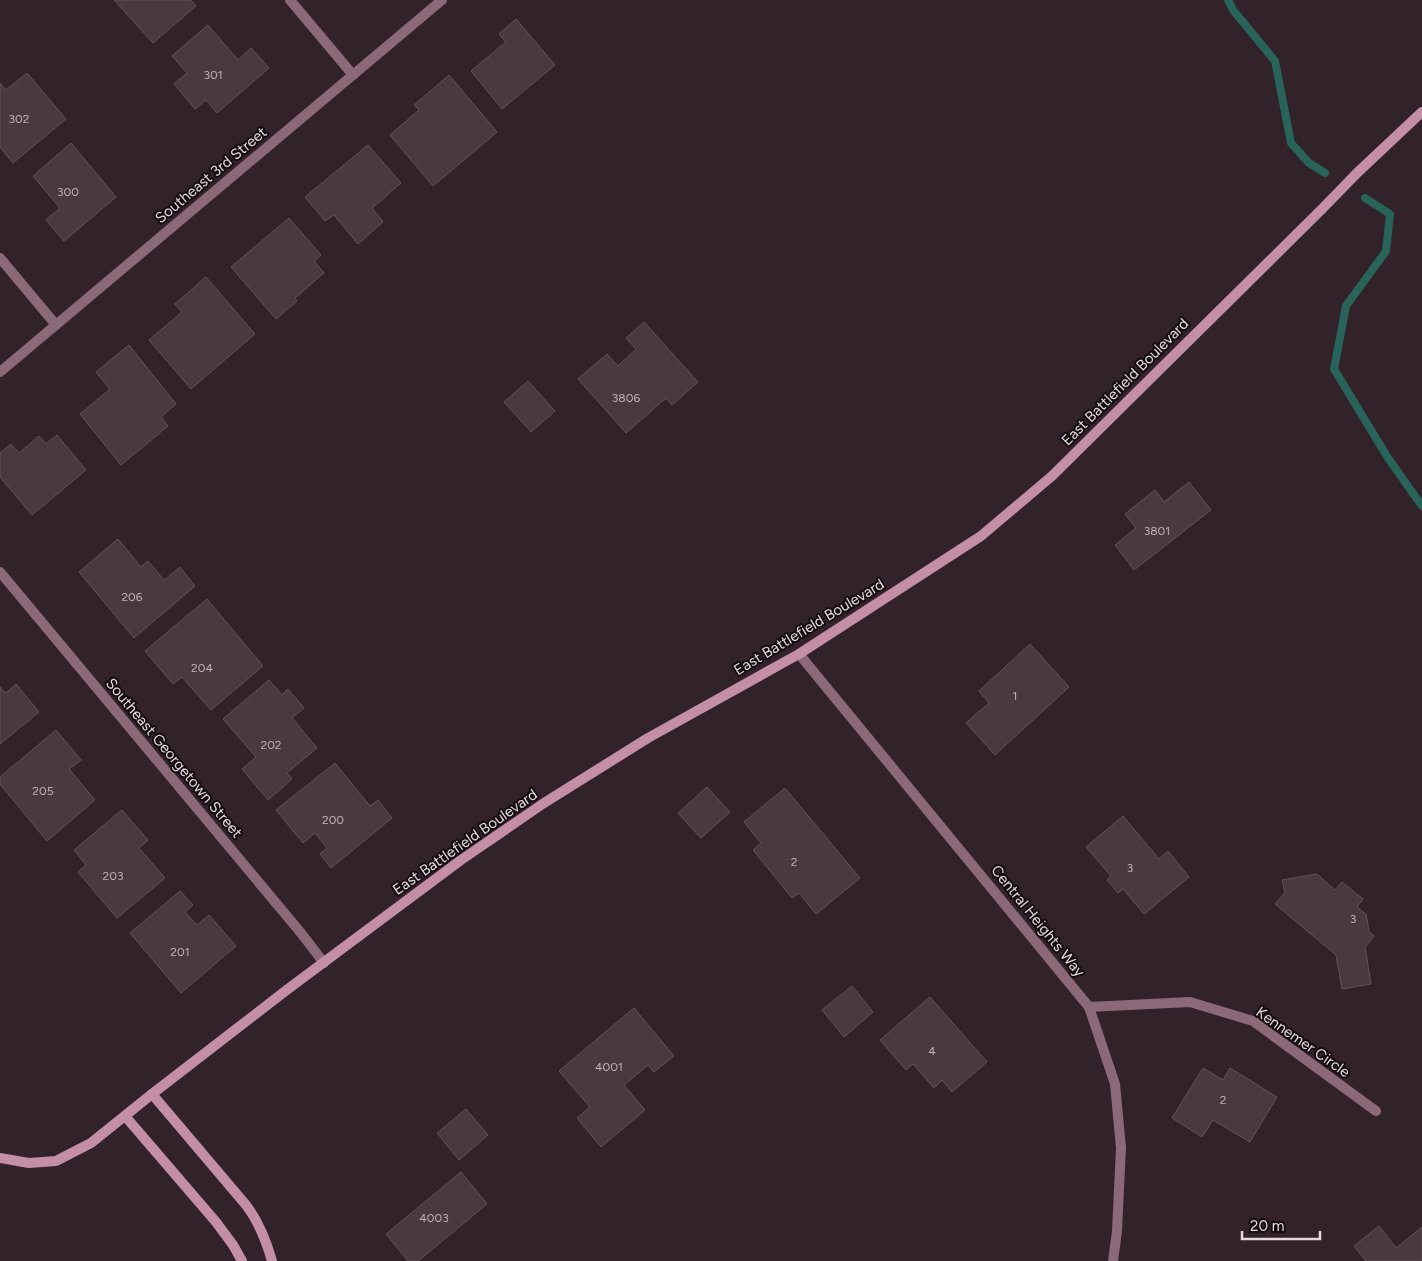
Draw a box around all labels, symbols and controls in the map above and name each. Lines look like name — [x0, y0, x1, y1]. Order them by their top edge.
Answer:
house number: 301 — [203, 68, 223, 82]
house number: 302 — [9, 112, 29, 126]
street label: Southeast 3rd Street — [151, 123, 271, 227]
house number: 300 — [57, 185, 79, 199]
street label: East Battlefield Boulevard — [1058, 315, 1192, 449]
house number: 3806 — [612, 391, 640, 405]
house number: 3801 — [1144, 524, 1170, 538]
street label: East Battlefield Boulevard — [731, 575, 887, 679]
house number: 206 — [121, 590, 143, 604]
house number: 204 — [191, 661, 213, 675]
street label: Southeast Georgetown Street — [102, 675, 246, 842]
house number: 1 — [1013, 689, 1017, 703]
house number: 202 — [260, 738, 282, 752]
house number: 205 — [32, 784, 54, 798]
street label: East Battlefield Boulevard — [389, 785, 541, 899]
house number: 200 — [322, 813, 344, 827]
house number: 2 — [791, 855, 797, 869]
house number: 3 — [1127, 861, 1133, 875]
street label: Central Heights Way — [987, 862, 1089, 981]
house number: 203 — [103, 869, 123, 883]
house number: 3 — [1350, 912, 1356, 926]
house number: 201 — [170, 945, 190, 959]
street label: Kennemer Circle — [1252, 1003, 1354, 1081]
house number: 4 — [928, 1044, 936, 1058]
house number: 4001 — [595, 1060, 623, 1074]
house number: 2 — [1220, 1093, 1226, 1107]
scale bar — [1242, 1208, 1320, 1240]
house number: 4003 — [419, 1211, 449, 1225]
text: 20 m — [1250, 1217, 1284, 1235]

